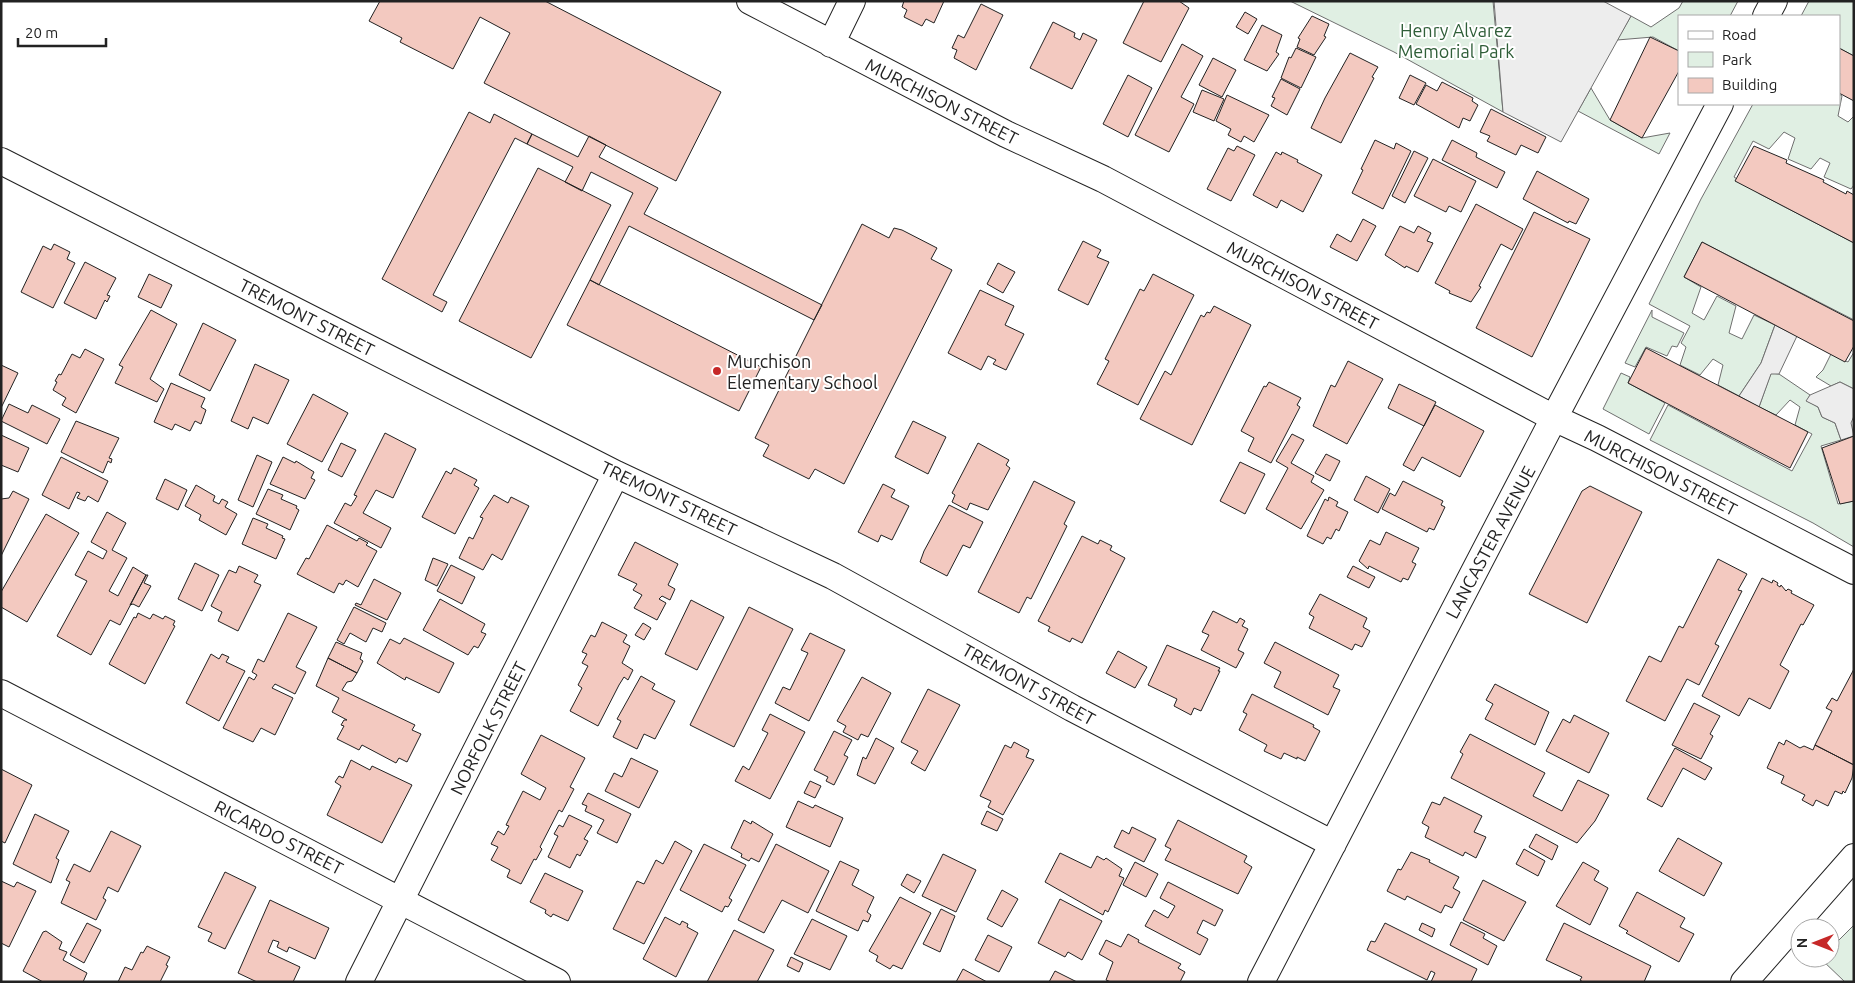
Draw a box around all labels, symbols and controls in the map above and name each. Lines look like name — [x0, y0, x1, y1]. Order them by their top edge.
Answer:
scale bar — [18, 15, 105, 47]
legend — [1678, 15, 1840, 105]
park label: Henry Alvarez Memorial Park — [1398, 20, 1514, 61]
text: 20 m — [25, 24, 58, 41]
text: Road — [1722, 26, 1757, 43]
text: Park — [1722, 51, 1752, 68]
street label: MURCHISON STREET — [862, 54, 1022, 148]
text: Building — [1722, 76, 1777, 93]
street label: MURCHISON STREET — [1224, 237, 1382, 333]
street label: TREMONT STREET — [236, 274, 378, 360]
place label: Murchison Elementary School — [727, 351, 878, 392]
marker: Murchison Elementary School — [711, 365, 723, 377]
street label: MURCHISON STREET — [1581, 425, 1741, 519]
street label: TREMONT STREET — [598, 456, 740, 540]
street label: LANCASTER AVENUE — [1441, 462, 1539, 622]
street label: TREMONT STREET — [959, 639, 1099, 729]
street label: NORFOLK STREET — [446, 658, 530, 798]
street label: RICARDO STREET — [211, 796, 347, 878]
north arrow — [1790, 918, 1840, 968]
text: N — [1794, 938, 1810, 948]

